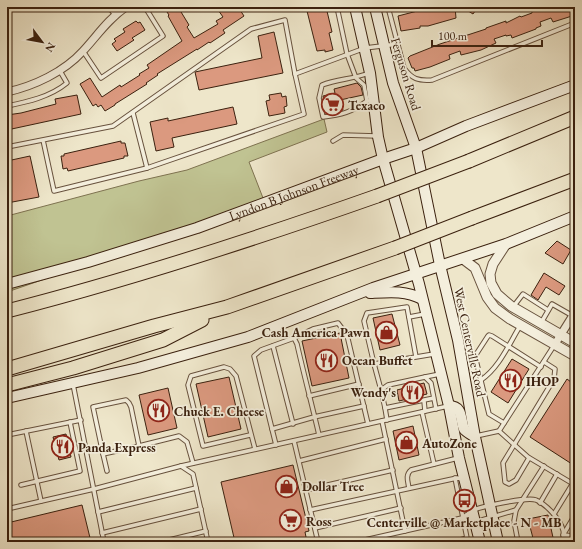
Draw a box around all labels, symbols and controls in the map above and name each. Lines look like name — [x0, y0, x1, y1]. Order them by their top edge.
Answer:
north arrow — [22, 22, 62, 62]
scale bar — [432, 22, 542, 48]
text: 100 m — [438, 28, 468, 44]
street label: Ferguson Road — [387, 35, 425, 113]
text: N — [42, 40, 59, 55]
supermarket icon: Texaco — [320, 92, 346, 118]
place label: Texaco — [348, 97, 386, 114]
street label: Lyndon B Johnson Freeway — [226, 160, 361, 224]
street label: West Centerville Road — [450, 286, 490, 399]
shop icon: Cash America Pawn — [373, 319, 399, 345]
place label: Cash America Pawn — [262, 324, 371, 341]
restaurant icon: Ocean Buffet — [313, 347, 339, 373]
place label: Ocean Buffet — [342, 352, 413, 369]
restaurant icon: IHOP — [497, 368, 523, 394]
place label: IHOP — [526, 373, 559, 390]
restaurant icon: Wendy's — [399, 379, 425, 405]
place label: Wendy's — [350, 384, 396, 401]
restaurant icon: Chuck E. Cheese — [145, 398, 171, 424]
place label: Chuck E. Cheese — [174, 403, 265, 420]
shop icon: AutoZone — [393, 430, 419, 456]
restaurant icon: Panda Express — [49, 434, 75, 460]
place label: AutoZone — [421, 435, 477, 452]
place label: Panda Express — [78, 439, 156, 456]
shop icon: Dollar Tree — [273, 473, 299, 499]
place label: Dollar Tree — [302, 478, 365, 495]
bus stop icon: Centerville @ Marketplace - N - MB — [451, 487, 477, 513]
supermarket icon: Ross — [278, 508, 304, 534]
place label: Ross — [306, 513, 332, 530]
place label: Centerville @ Marketplace - N - MB — [367, 514, 561, 531]

